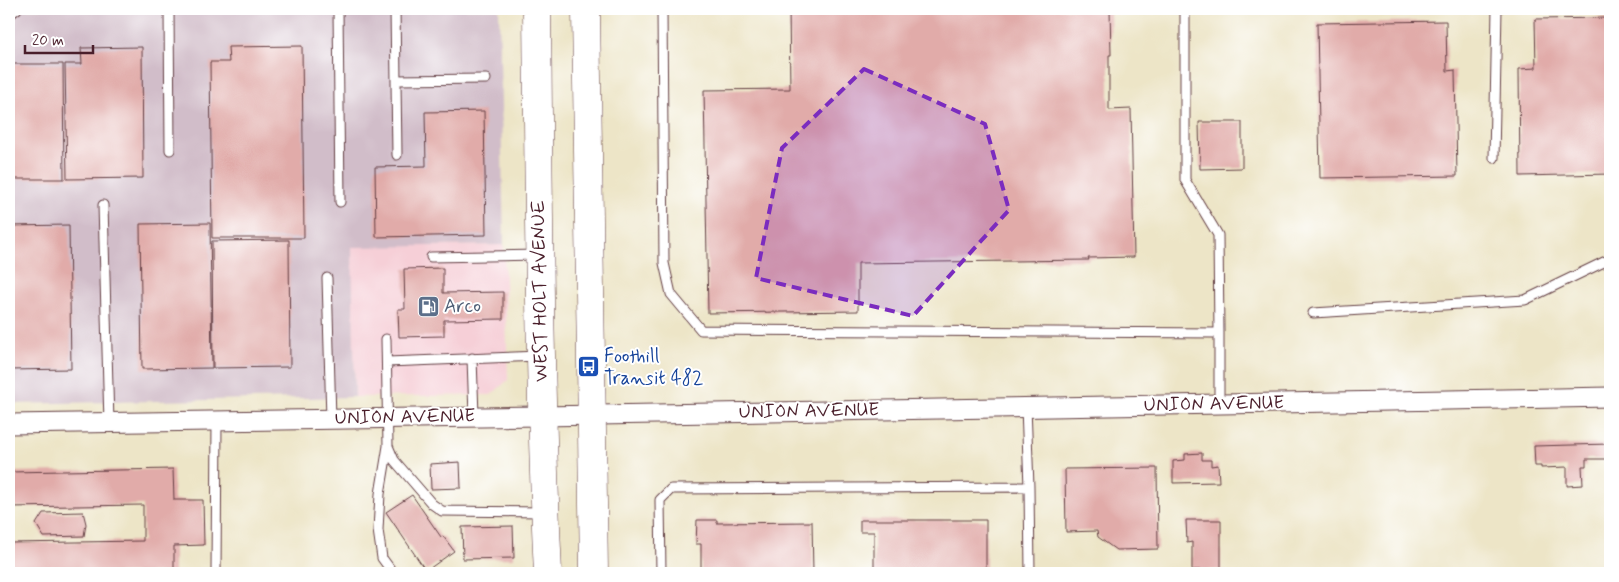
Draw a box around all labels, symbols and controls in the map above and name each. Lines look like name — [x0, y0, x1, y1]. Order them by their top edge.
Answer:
scale bar — [25, 22, 92, 54]
text: 20 m — [32, 31, 64, 51]
street label: WEST HOLT AVENUE — [526, 200, 554, 382]
fuel station icon: Arco — [416, 294, 440, 318]
place label: Arco — [444, 294, 481, 319]
place label: Foothill Transit 482 — [604, 344, 703, 391]
bus stop icon: Foothill Transit 482 — [576, 355, 600, 379]
street label: UNION AVENUE — [1144, 390, 1284, 418]
street label: UNION AVENUE — [739, 397, 879, 425]
street label: UNION AVENUE — [335, 403, 475, 431]

